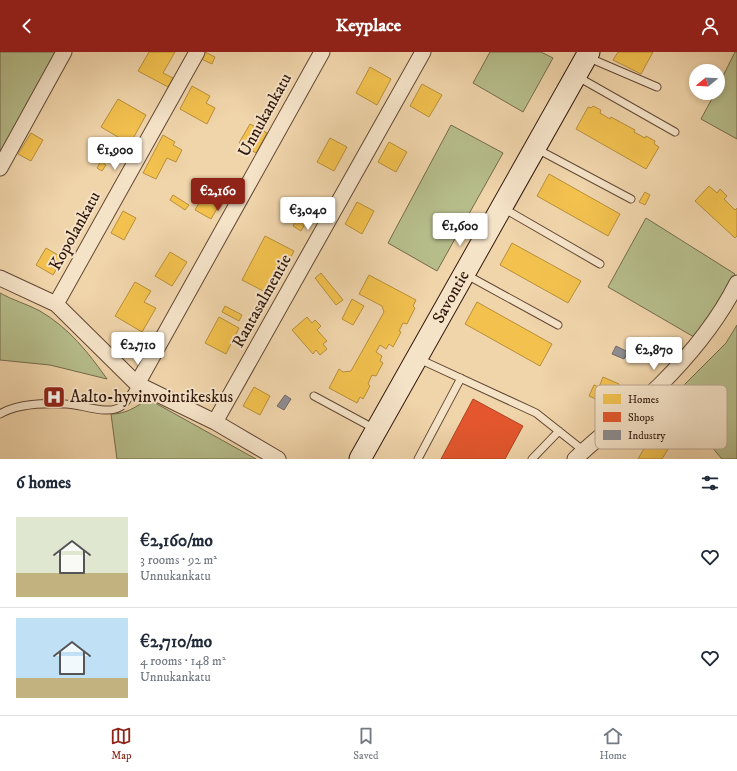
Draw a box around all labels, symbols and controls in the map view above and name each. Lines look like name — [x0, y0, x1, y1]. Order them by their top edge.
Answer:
icon: back — [16, 15, 38, 37]
text: Keyplace — [336, 15, 401, 37]
icon: person — [699, 15, 721, 37]
north arrow — [689, 64, 725, 100]
map controls — [689, 64, 725, 100]
street label: Unnukankatu — [233, 69, 297, 161]
pin: €1,900 — [82, 137, 148, 171]
text: €1,900 — [97, 142, 133, 158]
pin: €2,160 — [185, 178, 251, 212]
text: €2,160 — [200, 183, 236, 199]
street label: Kopolankatu — [44, 187, 106, 275]
pin: €3,040 — [275, 197, 341, 231]
text: €3,040 — [289, 202, 327, 218]
pin: €1,600 — [427, 213, 493, 247]
text: €1,600 — [442, 218, 478, 234]
street label: Rantasalmentie — [227, 250, 297, 352]
street label: Savontie — [427, 267, 475, 327]
pin: €2,710 — [105, 332, 171, 366]
text: €2,710 — [120, 337, 156, 353]
pin: €2,870 — [621, 337, 687, 371]
text: €2,870 — [635, 342, 673, 358]
hospital icon: Aalto-hyvinvointikeskus — [41, 384, 67, 410]
legend — [595, 385, 727, 449]
place label: Aalto-hyvinvointikeskus — [70, 386, 233, 408]
text: Homes — [628, 393, 659, 407]
text: Shops — [628, 411, 654, 425]
text: Industry — [628, 429, 666, 443]
text: 6 homes — [16, 472, 71, 494]
icon: filters — [699, 472, 721, 494]
text: €2,160/mo — [140, 530, 213, 552]
icon: home — [48, 533, 96, 581]
icon: heart — [699, 546, 721, 568]
text: 3 rooms · 92 m² — [140, 552, 217, 568]
text: Unnukankatu — [140, 568, 211, 584]
text: €2,710/mo — [140, 631, 212, 653]
icon: home — [48, 634, 96, 682]
icon: heart — [699, 647, 721, 669]
text: 4 rooms · 148 m² — [140, 653, 226, 669]
text: Unnukankatu — [140, 669, 211, 685]
tab: Map — [110, 725, 132, 763]
tab: Saved — [353, 725, 379, 763]
tab: Home — [599, 725, 627, 763]

